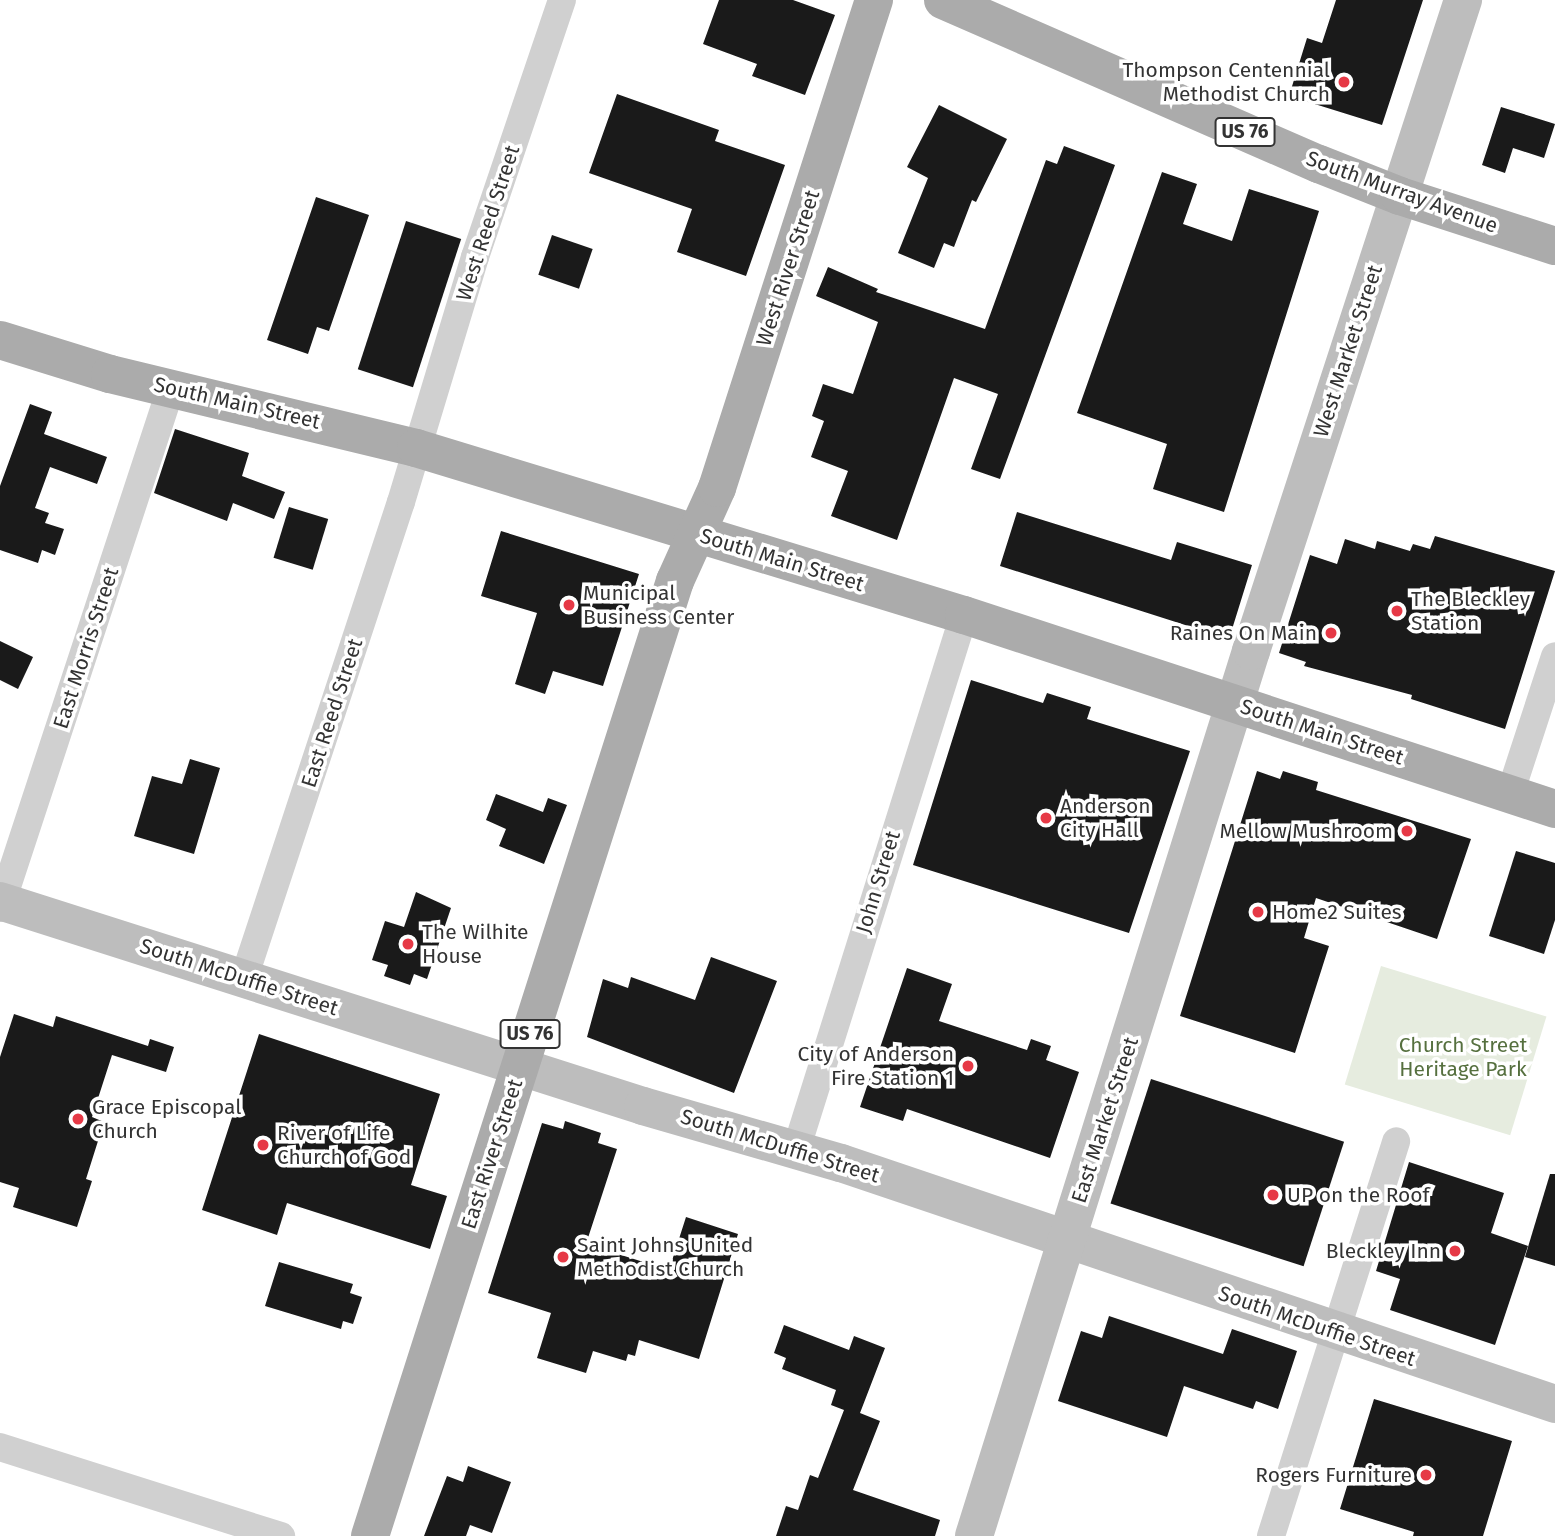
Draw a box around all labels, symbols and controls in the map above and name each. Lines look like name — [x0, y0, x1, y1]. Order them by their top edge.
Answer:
place label: Thompson Centennial Methodist Church — [1122, 57, 1330, 107]
marker: Thompson Centennial Methodist Church — [1336, 74, 1352, 90]
road number: US 76 — [1214, 116, 1276, 148]
street label: West Reed Street — [451, 142, 525, 304]
street label: South Murray Avenue — [1303, 146, 1501, 238]
street label: West River Street — [751, 187, 825, 349]
street label: West Market Street — [1308, 262, 1388, 440]
street label: South Main Street — [151, 372, 323, 434]
street label: South Main Street — [697, 523, 867, 597]
street label: East Morris Street — [48, 564, 124, 732]
place label: Municipal Business Center — [583, 580, 734, 630]
place label: The Bleckley Station — [1411, 586, 1530, 636]
marker: Municipal Business Center — [561, 597, 577, 613]
marker: The Bleckley Station — [1389, 603, 1405, 619]
place label: Raines On Main — [1170, 620, 1317, 646]
marker: Raines On Main — [1323, 625, 1339, 641]
street label: East Reed Street — [296, 635, 368, 791]
street label: South Main Street — [1237, 694, 1407, 770]
place label: Anderson City Hall — [1060, 793, 1151, 843]
marker: Anderson City Hall — [1038, 810, 1054, 826]
place label: Mellow Mushroom — [1219, 818, 1393, 844]
marker: Mellow Mushroom — [1399, 823, 1415, 839]
street label: John Street — [850, 828, 906, 936]
place label: Home2 Suites — [1272, 899, 1402, 925]
marker: Home2 Suites — [1250, 904, 1266, 920]
place label: The Wilhite House — [422, 919, 529, 969]
street label: South McDuffie Street — [137, 933, 341, 1021]
marker: The Wilhite House — [400, 936, 416, 952]
road number: US 76 — [498, 1018, 562, 1050]
park label: Church Street Heritage Park — [1399, 1032, 1527, 1082]
street label: East Market Street — [1066, 1034, 1144, 1206]
place label: City of Anderson Fire Station 1 — [798, 1041, 954, 1091]
marker: City of Anderson Fire Station 1 — [960, 1058, 976, 1074]
street label: East River Street — [456, 1076, 528, 1232]
place label: Grace Episcopal Church — [92, 1094, 241, 1144]
street label: South McDuffie Street — [678, 1104, 882, 1188]
marker: Grace Episcopal Church — [70, 1111, 86, 1127]
place label: River of Life Church of God — [277, 1120, 411, 1170]
marker: River of Life Church of God — [255, 1137, 271, 1153]
place label: UP on the Roof — [1287, 1182, 1430, 1208]
marker: UP on the Roof — [1265, 1187, 1281, 1203]
place label: Saint Johns United Methodist Church — [577, 1232, 753, 1282]
place label: Bleckley Inn — [1326, 1238, 1441, 1264]
marker: Bleckley Inn — [1447, 1243, 1463, 1259]
marker: Saint Johns United Methodist Church — [555, 1249, 571, 1265]
street label: South McDuffie Street — [1215, 1280, 1419, 1372]
place label: Rogers Furniture — [1255, 1462, 1412, 1488]
marker: Rogers Furniture — [1418, 1467, 1434, 1483]

